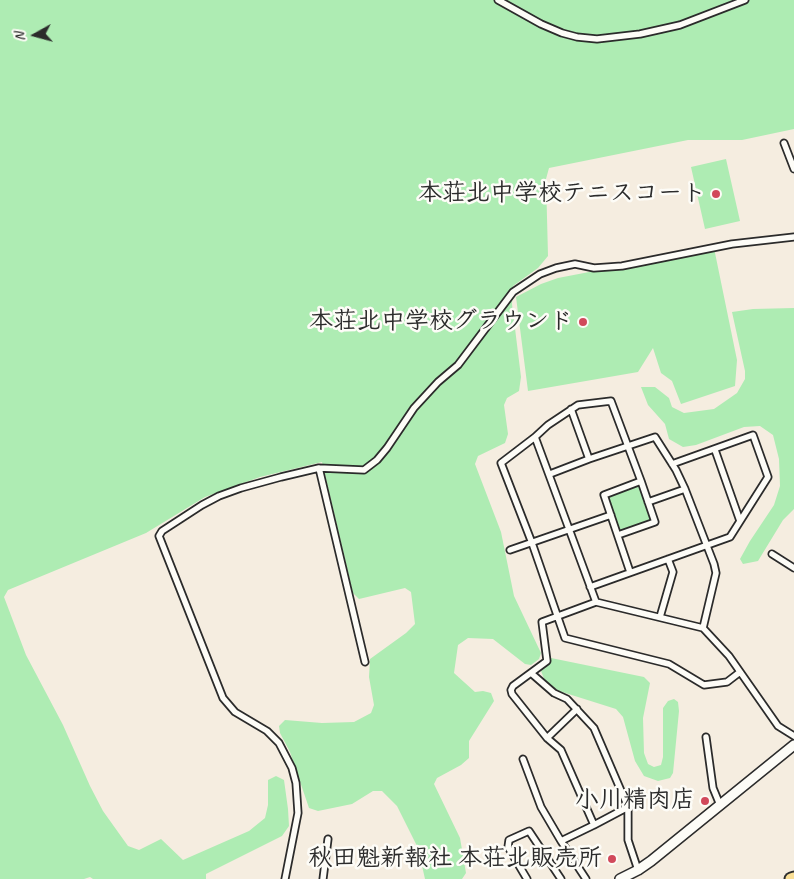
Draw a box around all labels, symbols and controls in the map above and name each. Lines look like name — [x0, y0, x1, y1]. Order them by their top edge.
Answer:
north arrow — [10, 10, 60, 60]
text: N — [11, 32, 29, 42]
place label: 本荘北中学校テニスコート — [418, 180, 706, 208]
marker: 本荘北中学校テニスコート — [710, 188, 722, 200]
place label: 本荘北中学校グラウンド — [309, 308, 573, 336]
marker: 本荘北中学校グラウンド — [577, 316, 589, 328]
place label: 小川精肉店 — [575, 787, 695, 815]
marker: 小川精肉店 — [699, 795, 711, 807]
place label: 秋田魁新報社 本荘北販売所 — [308, 845, 602, 873]
marker: 秋田魁新報社 本荘北販売所 — [606, 853, 618, 865]

